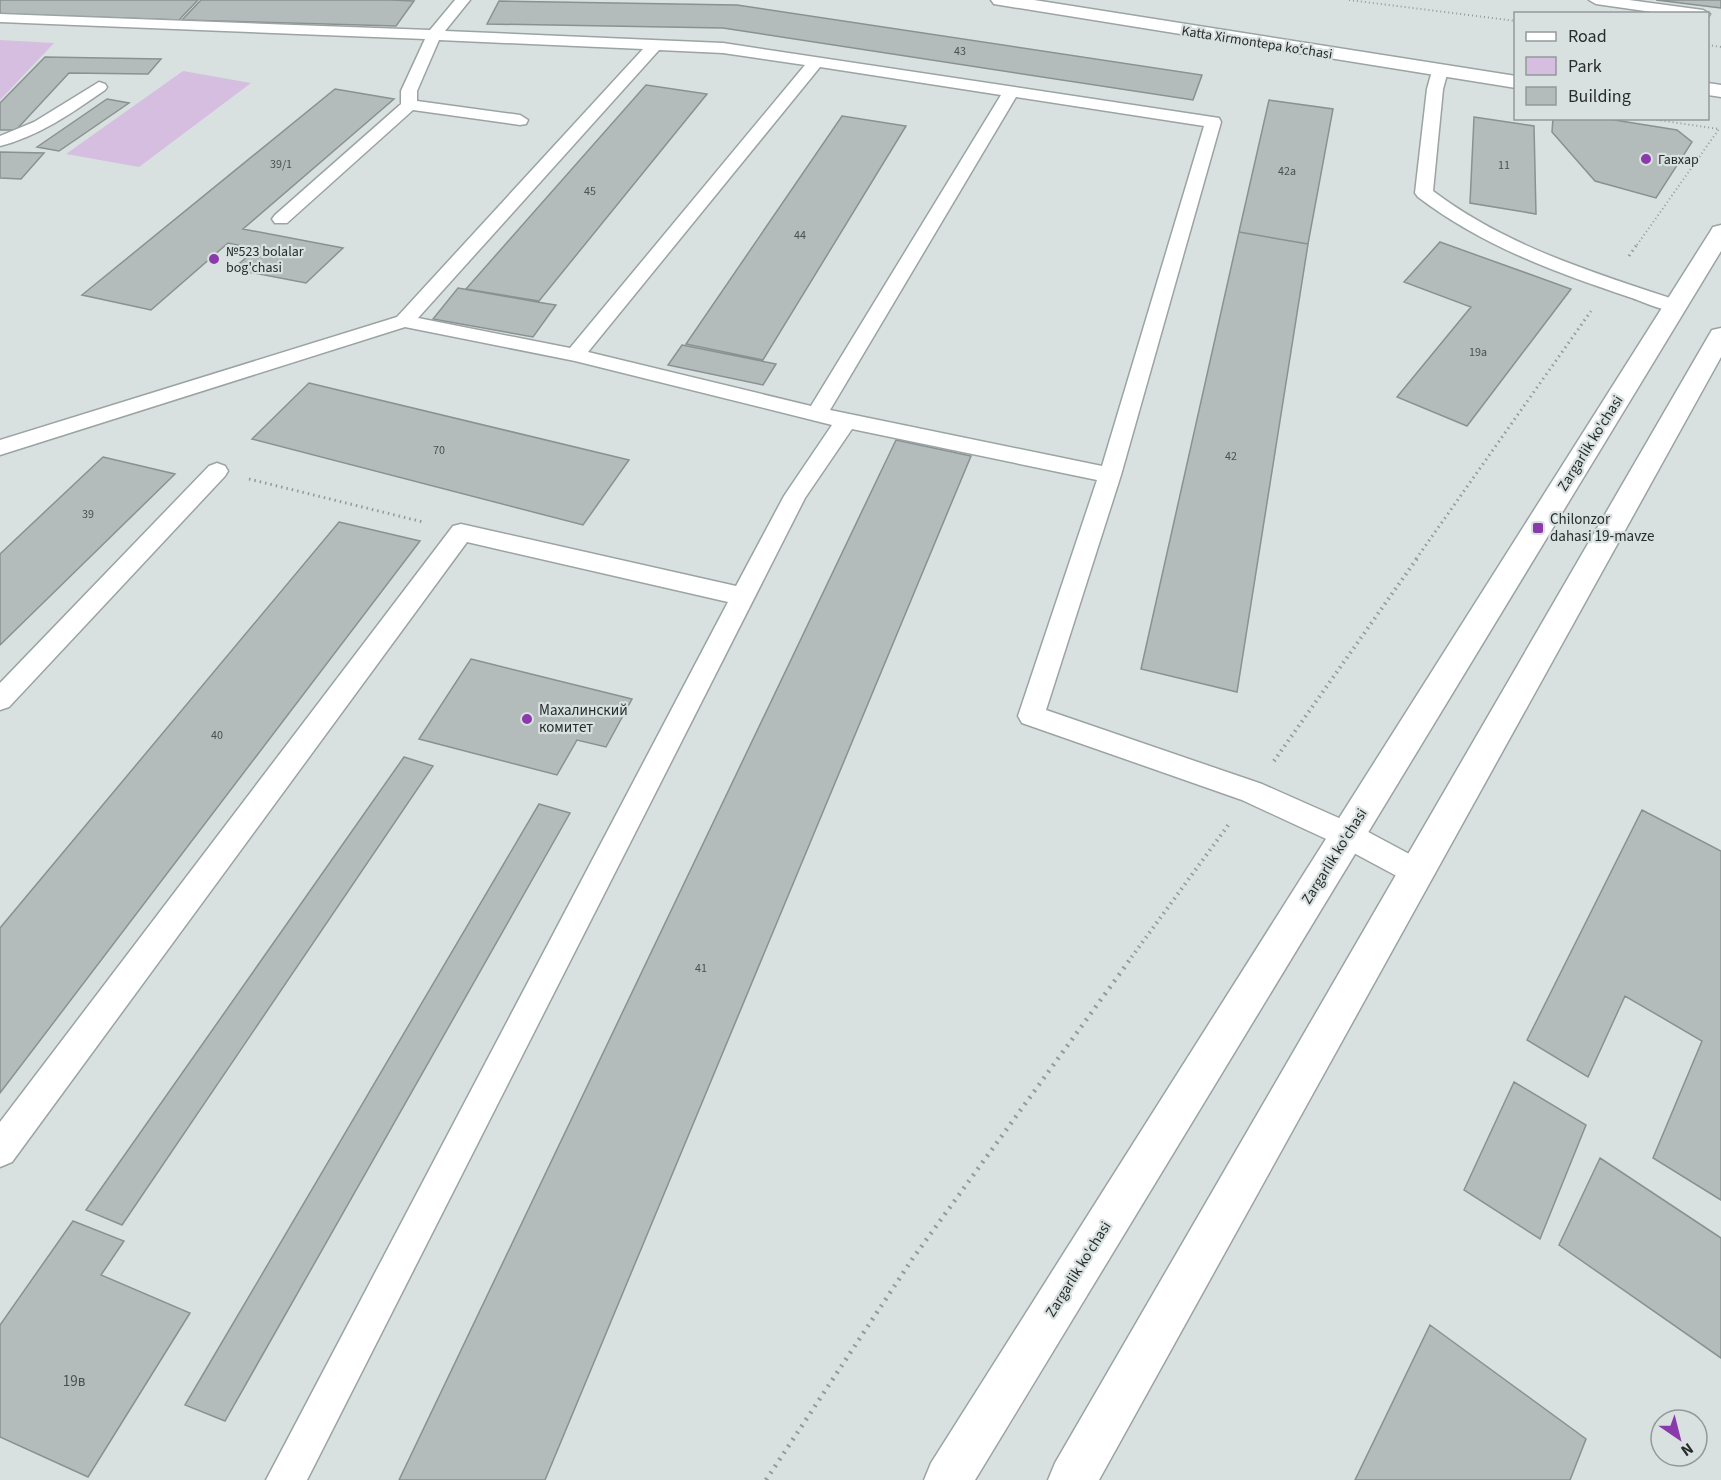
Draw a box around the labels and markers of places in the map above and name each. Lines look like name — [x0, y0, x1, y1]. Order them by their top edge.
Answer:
place label: Гавхар — [1658, 150, 1699, 170]
marker: Гавхар — [1639, 152, 1653, 166]
place label: №523 bolalar bog'chasi — [226, 242, 304, 278]
marker: №523 bolalar bog'chasi — [207, 252, 221, 266]
place label: Chilonzor dahasi 19-mavze — [1550, 509, 1654, 547]
marker: Chilonzor dahasi 19-mavze — [1531, 521, 1545, 535]
place label: Махалинский комитет — [539, 700, 628, 738]
marker: Махалинский комитет — [520, 712, 534, 726]

